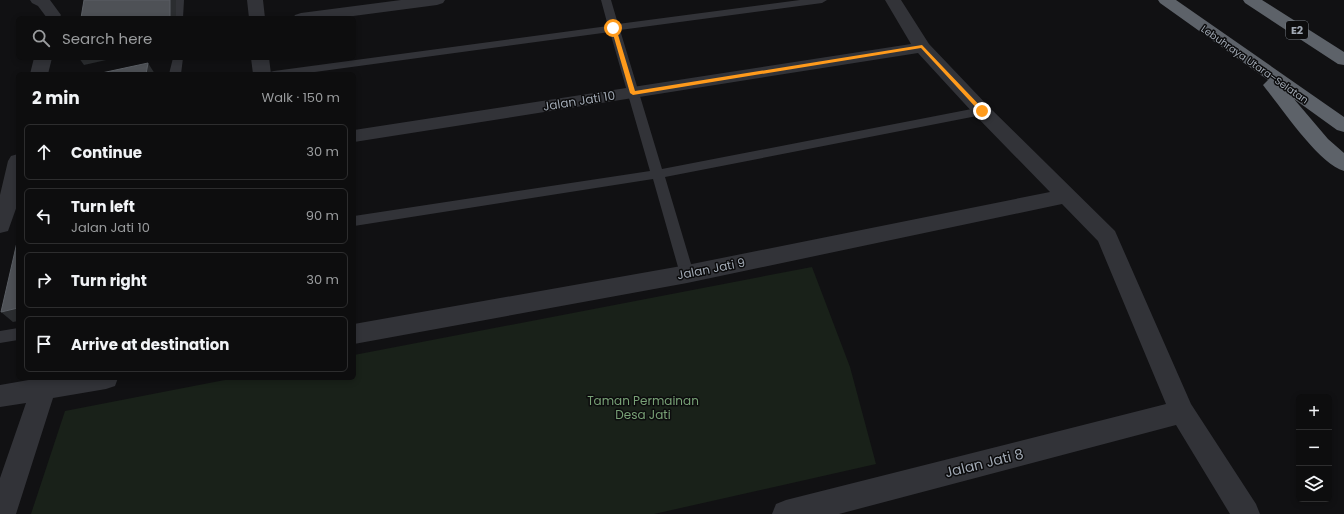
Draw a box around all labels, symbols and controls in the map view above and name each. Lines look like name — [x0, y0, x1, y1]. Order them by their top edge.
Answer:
search box — [16, 16, 356, 60]
route start — [604, 19, 622, 37]
road number: E2 — [1286, 21, 1308, 39]
street label: Lebuhraya Utara–Selatan — [1198, 22, 1311, 107]
icon: search — [30, 27, 52, 49]
text: Search here — [62, 28, 152, 49]
text: 2 min — [32, 86, 80, 110]
street label: Jalan Jati 10 — [542, 86, 616, 115]
text: Walk · 150 m — [262, 88, 340, 107]
route end — [973, 102, 991, 120]
icon: ahead — [33, 141, 55, 163]
text: Continue — [71, 142, 142, 163]
text: 30 m — [306, 142, 339, 161]
text: Turn left — [71, 196, 135, 217]
icon: left — [33, 205, 55, 227]
text: 90 m — [306, 206, 339, 225]
text: Jalan Jati 10 — [71, 218, 150, 237]
street label: Jalan Jati 9 — [675, 254, 746, 283]
icon: right — [33, 269, 55, 291]
text: Turn right — [71, 270, 147, 291]
text: 30 m — [306, 270, 339, 289]
icon: arrive — [33, 333, 55, 355]
text: Arrive at destination — [71, 334, 229, 355]
park label: Taman Permainan Desa Jati — [587, 392, 699, 423]
map controls — [1296, 394, 1332, 502]
button: + — [1296, 394, 1332, 430]
button: − — [1296, 430, 1332, 466]
street label: Jalan Jati 8 — [943, 444, 1026, 482]
button: layers — [1296, 466, 1332, 502]

